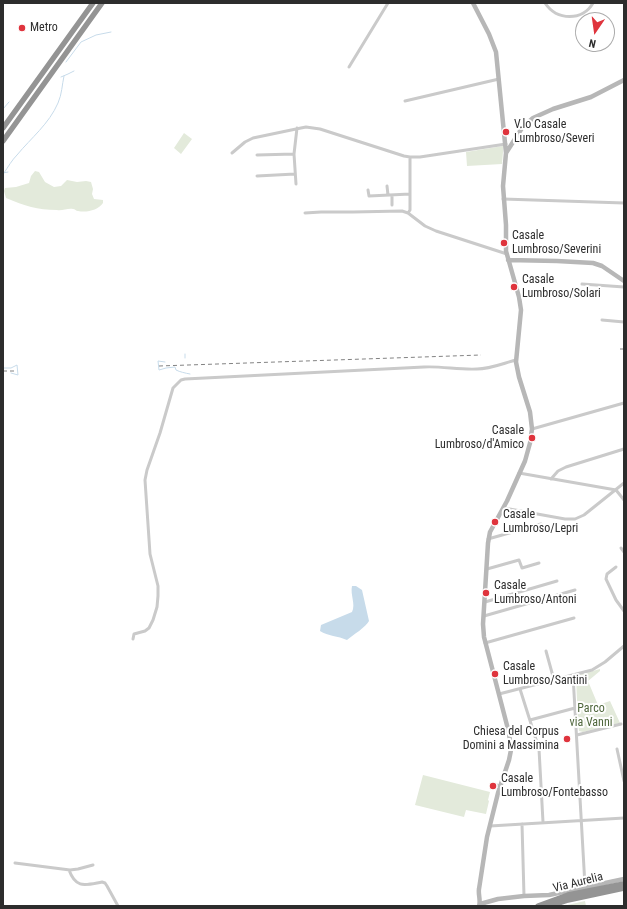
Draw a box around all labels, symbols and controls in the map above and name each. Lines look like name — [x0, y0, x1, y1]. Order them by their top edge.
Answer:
north arrow — [575, 12, 615, 52]
place label: Metro — [30, 21, 58, 35]
marker: Metro — [17, 23, 27, 33]
text: N — [588, 36, 597, 50]
place label: V.lo Casale Lumbroso/Severi — [514, 118, 595, 146]
marker: V.lo Casale Lumbroso/Severi — [501, 127, 511, 137]
place label: Casale Lumbroso/Severini — [512, 229, 601, 257]
marker: Casale Lumbroso/Severini — [499, 238, 509, 248]
place label: Casale Lumbroso/Solari — [522, 273, 601, 301]
marker: Casale Lumbroso/Solari — [509, 282, 519, 292]
place label: Casale Lumbroso/d'Amico — [435, 424, 524, 452]
marker: Casale Lumbroso/d'Amico — [527, 433, 537, 443]
place label: Casale Lumbroso/Lepri — [503, 508, 578, 536]
marker: Casale Lumbroso/Lepri — [490, 517, 500, 527]
place label: Casale Lumbroso/Antoni — [494, 579, 576, 607]
marker: Casale Lumbroso/Antoni — [481, 588, 491, 598]
place label: Casale Lumbroso/Santini — [503, 660, 587, 688]
marker: Casale Lumbroso/Santini — [490, 669, 500, 679]
park label: Parco via Vanni — [570, 702, 612, 730]
place label: Chiesa del Corpus Domini a Massimina — [463, 725, 559, 753]
marker: Chiesa del Corpus Domini a Massimina — [562, 734, 572, 744]
place label: Casale Lumbroso/Fontebasso — [501, 772, 608, 800]
marker: Casale Lumbroso/Fontebasso — [488, 781, 498, 791]
street label: Via Aurelia — [551, 870, 605, 896]

